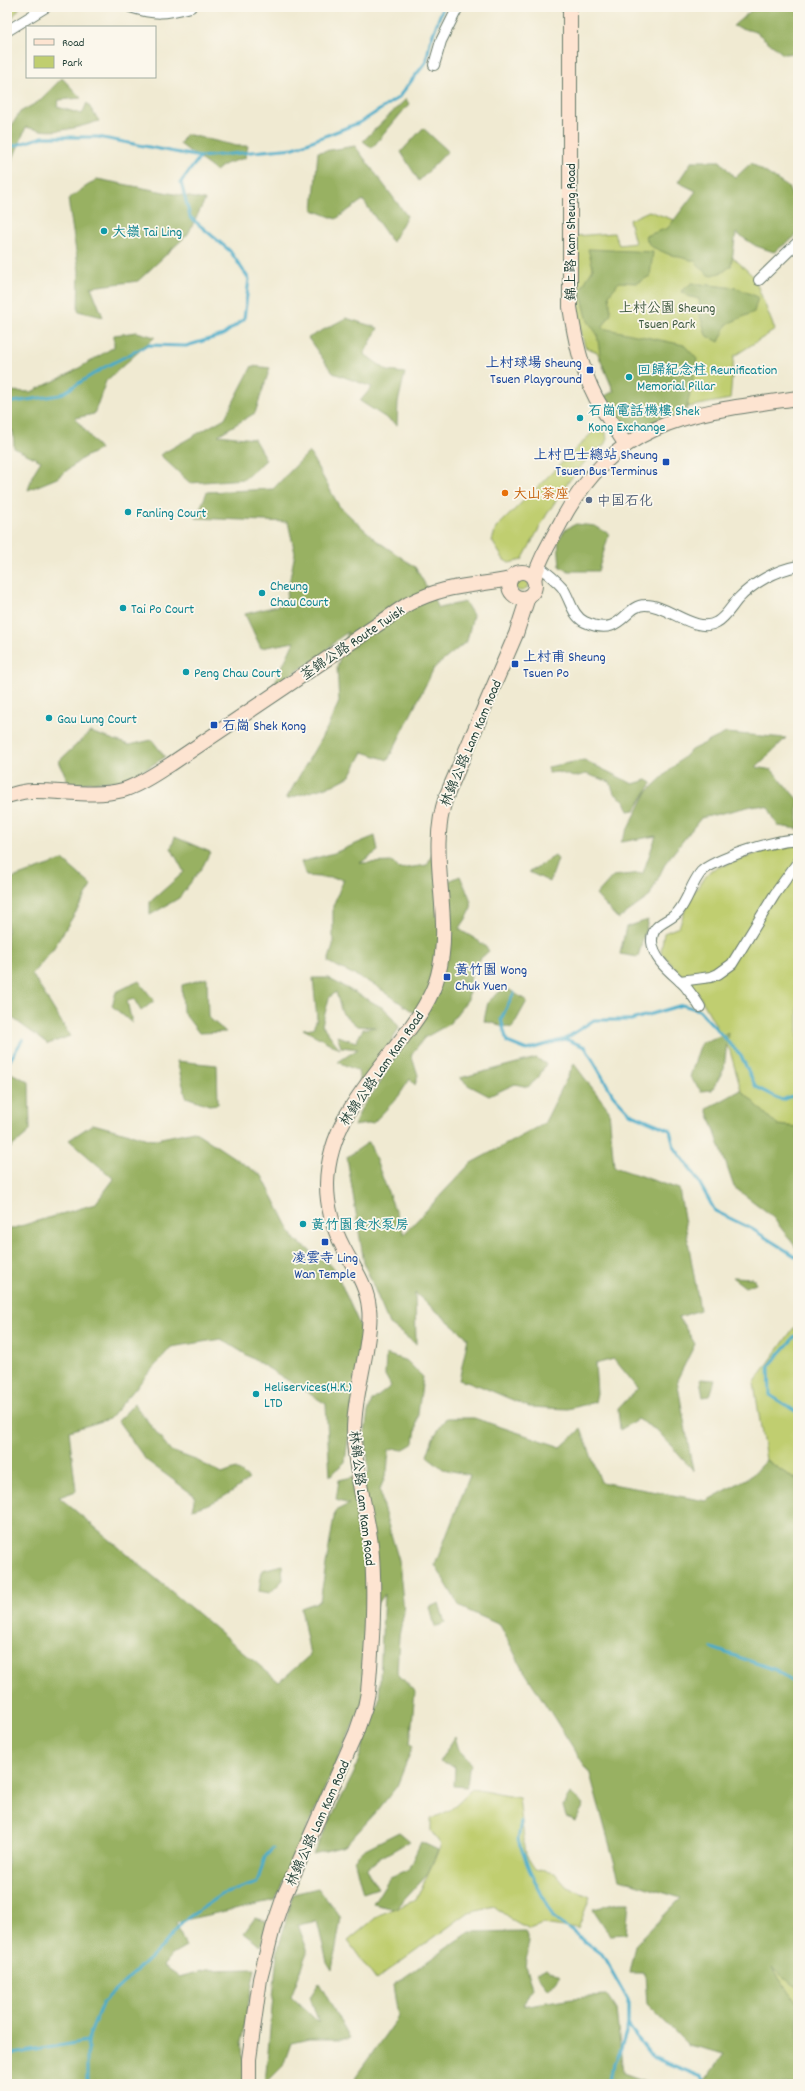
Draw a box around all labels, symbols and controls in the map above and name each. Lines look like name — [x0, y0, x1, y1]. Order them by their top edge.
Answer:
legend — [26, 26, 156, 78]
text: Road — [62, 35, 84, 52]
text: Park — [62, 55, 83, 72]
street label: 錦上路 Kam Sheung Road — [562, 163, 582, 301]
place label: 大嶺 Tai Ling — [112, 223, 182, 243]
marker: 大嶺 Tai Ling — [99, 226, 109, 236]
park label: 上村公園 Sheung Tsuen Park — [619, 299, 715, 335]
place label: 上村球場 Sheung Tsuen Playground — [485, 354, 582, 390]
place label: 回歸紀念柱 Reunification Memorial Pillar — [637, 361, 777, 397]
marker: 上村球場 Sheung Tsuen Playground — [585, 365, 595, 375]
marker: 回歸紀念柱 Reunification Memorial Pillar — [624, 372, 634, 382]
place label: 石崗電話機樓 Shek Kong Exchange — [588, 402, 700, 438]
marker: 石崗電話機樓 Shek Kong Exchange — [575, 413, 585, 423]
place label: 上村巴士總站 Sheung Tsuen Bus Terminus — [533, 446, 658, 482]
marker: 上村巴士總站 Sheung Tsuen Bus Terminus — [661, 457, 671, 467]
place label: 大山荼座 — [513, 485, 569, 505]
marker: 大山荼座 — [500, 488, 510, 498]
place label: 中国石化 — [597, 492, 653, 512]
marker: 中国石化 — [584, 495, 594, 505]
place label: Fanling Court — [136, 504, 207, 524]
marker: Fanling Court — [123, 507, 133, 517]
place label: Cheung Chau Court — [270, 577, 329, 613]
marker: Cheung Chau Court — [257, 588, 267, 598]
place label: Tai Po Court — [131, 600, 194, 620]
street label: 荃錦公路 Route Twisk — [297, 601, 409, 686]
marker: Tai Po Court — [118, 603, 128, 613]
place label: 上村甫 Sheung Tsuen Po — [523, 648, 606, 684]
marker: 上村甫 Sheung Tsuen Po — [510, 659, 520, 669]
place label: Peng Chau Court — [194, 664, 281, 684]
marker: Peng Chau Court — [181, 667, 191, 677]
street label: 林錦公路 Lam Kam Road — [436, 677, 508, 810]
place label: Gau Lung Court — [57, 710, 137, 730]
marker: Gau Lung Court — [44, 713, 54, 723]
place label: 石崗 Shek Kong — [222, 717, 306, 737]
marker: 石崗 Shek Kong — [209, 720, 219, 730]
place label: 黃竹園 Wong Chuk Yuen — [455, 961, 527, 997]
marker: 黃竹園 Wong Chuk Yuen — [442, 972, 452, 982]
street label: 林錦公路 Lam Kam Road — [335, 1008, 430, 1131]
place label: 黃竹園食水泵房 — [311, 1216, 409, 1236]
marker: 黃竹園食水泵房 — [298, 1219, 308, 1229]
marker: 凌雲寺 Ling Wan Temple — [320, 1237, 330, 1247]
place label: 凌雲寺 Ling Wan Temple — [292, 1249, 358, 1285]
place label: Heliservices(H.K.) LTD — [264, 1378, 352, 1414]
marker: Heliservices(H.K.) LTD — [251, 1389, 261, 1399]
street label: 林錦公路 Lam Kam Road — [343, 1429, 379, 1567]
street label: 林錦公路 Lam Kam Road — [282, 1757, 356, 1890]

